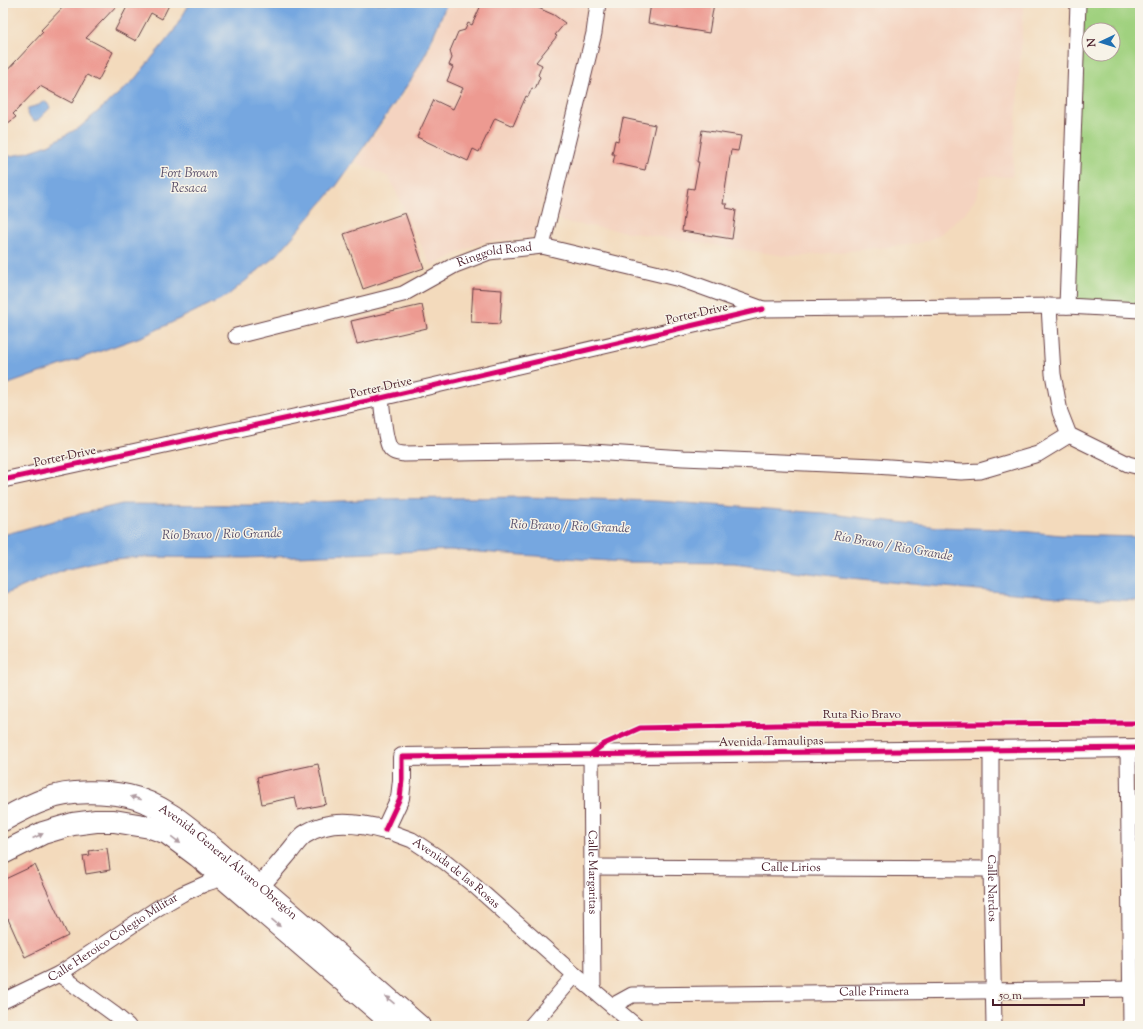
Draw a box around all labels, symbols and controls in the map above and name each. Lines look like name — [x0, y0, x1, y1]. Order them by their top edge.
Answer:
north arrow — [1081, 22, 1121, 62]
text: N — [1084, 37, 1100, 49]
water label: Fort Brown Resaca — [160, 165, 218, 198]
street label: Ringgold Road — [454, 238, 533, 272]
street label: Porter Drive — [664, 298, 730, 330]
street label: Porter Drive — [348, 372, 414, 404]
street label: Porter Drive — [32, 442, 98, 472]
water label: Río Bravo / Rio Grande — [510, 516, 630, 538]
water label: Río Bravo / Rio Grande — [162, 525, 282, 545]
water label: Río Bravo / Rio Grande — [832, 528, 954, 566]
street label: Ruta Rio Bravo — [823, 706, 902, 724]
street label: Avenida Tamaulipas — [719, 732, 824, 752]
one-way arrow — [129, 795, 141, 801]
street label: Avenida General Álvaro Obregón — [155, 800, 301, 924]
street label: Calle Margaritas — [583, 830, 601, 914]
one-way arrow — [32, 833, 44, 839]
street label: Avenida de las Rosas — [408, 834, 504, 913]
one-way arrow — [171, 835, 182, 844]
street label: Calle Nardos — [982, 854, 1001, 922]
street label: Calle Lirios — [761, 859, 821, 877]
street label: Calle Heroico Colegio Militar — [45, 889, 182, 987]
one-way arrow — [271, 918, 281, 927]
scale bar — [993, 981, 1084, 1007]
street label: Calle Primera — [839, 983, 910, 1002]
text: 50 m — [998, 987, 1022, 1005]
one-way arrow — [384, 996, 395, 1005]

